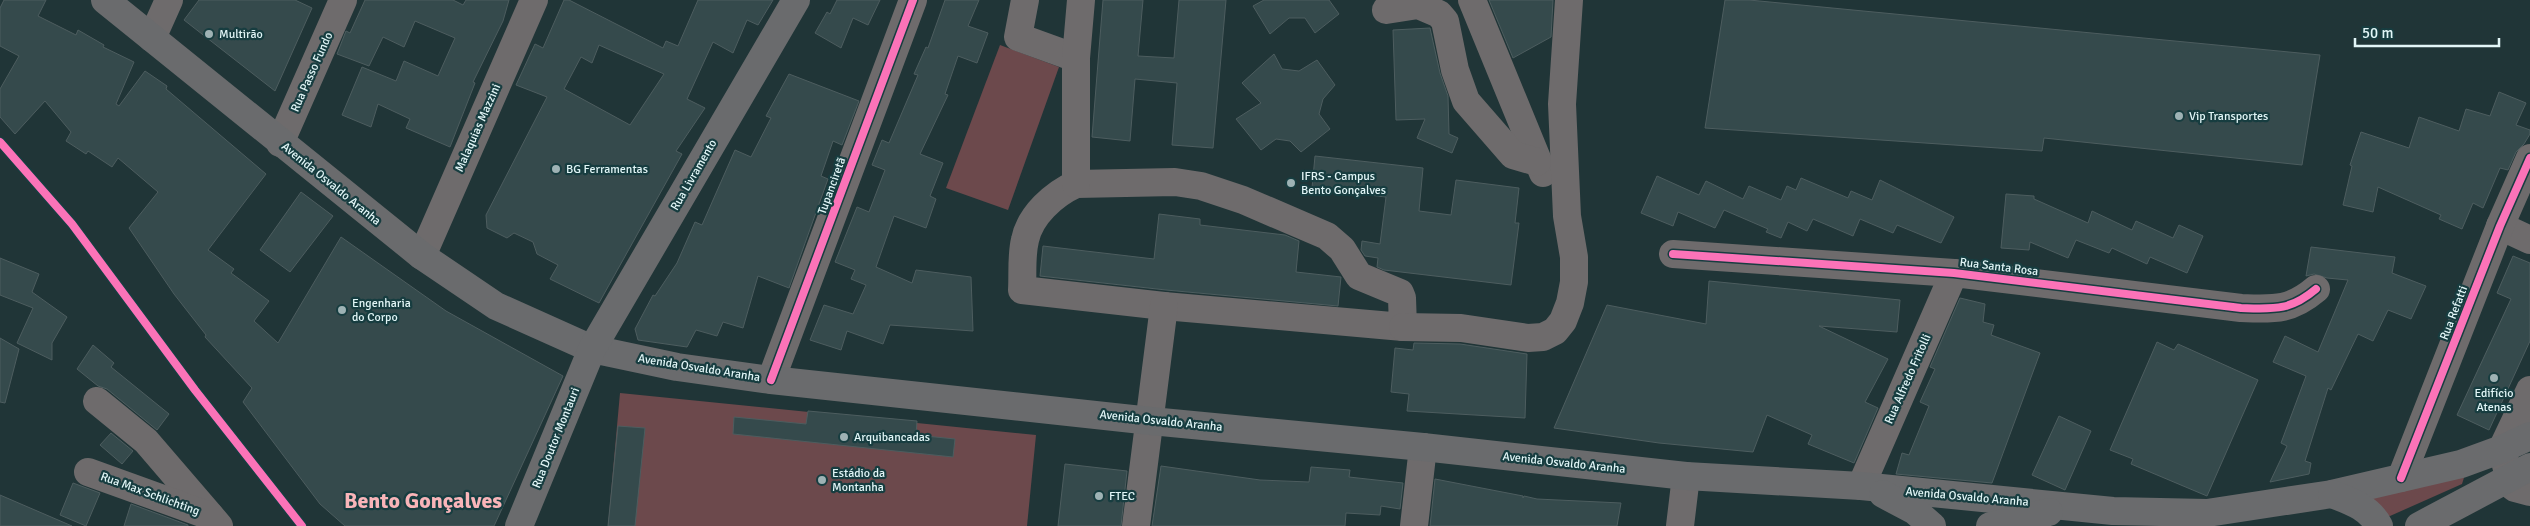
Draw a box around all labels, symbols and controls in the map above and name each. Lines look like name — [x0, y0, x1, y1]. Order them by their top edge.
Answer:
scale bar — [2355, 15, 2499, 47]
text: 50 m — [2362, 24, 2393, 42]
place label: Multirão — [219, 27, 263, 42]
marker: Multirão — [203, 28, 215, 40]
street label: Rua Passo Fundo — [288, 30, 336, 114]
street label: Malaquias Mazzini — [452, 82, 504, 174]
place label: Vip Transportes — [2189, 109, 2268, 124]
marker: Vip Transportes — [2173, 110, 2185, 122]
street label: Rua Livramento — [668, 137, 720, 213]
street label: Avenida Osvaldo Aranha — [278, 139, 384, 229]
street label: Tupanciretã — [815, 155, 849, 217]
place label: BG Ferramentas — [566, 162, 648, 177]
marker: BG Ferramentas — [550, 163, 562, 175]
place label: IFRS - Campus Bento Gonçalves — [1301, 169, 1386, 198]
marker: IFRS - Campus Bento Gonçalves — [1285, 177, 1297, 189]
street label: Rua Santa Rosa — [1959, 255, 2039, 279]
street label: Rua Refatti — [2437, 284, 2471, 342]
place label: Engenharia do Corpo — [352, 296, 411, 325]
marker: Engenharia do Corpo — [336, 304, 348, 316]
street label: Rua Alfredo Fritolli — [1881, 332, 1935, 426]
street label: Avenida Osvaldo Aranha — [637, 351, 761, 385]
marker: Edifício Atenas — [2488, 372, 2500, 384]
street label: Rua Doutor Montauri — [529, 385, 583, 491]
place label: Edifício Atenas — [2474, 386, 2514, 415]
street label: Avenida Osvaldo Aranha — [1099, 407, 1223, 435]
place label: Arquibancadas — [854, 430, 930, 445]
marker: Arquibancadas — [838, 431, 850, 443]
street label: Avenida Osvaldo Aranha — [1502, 449, 1626, 477]
place label: Estádio da Montanha — [832, 466, 885, 495]
street label: Rua Max Schlichting — [98, 469, 202, 519]
marker: Estádio da Montanha — [816, 474, 828, 486]
street label: Avenida Osvaldo Aranha — [1905, 484, 2029, 510]
district label: Bento Gonçalves — [344, 487, 502, 514]
place label: FTEC — [1109, 489, 1135, 504]
marker: FTEC — [1093, 490, 1105, 502]

